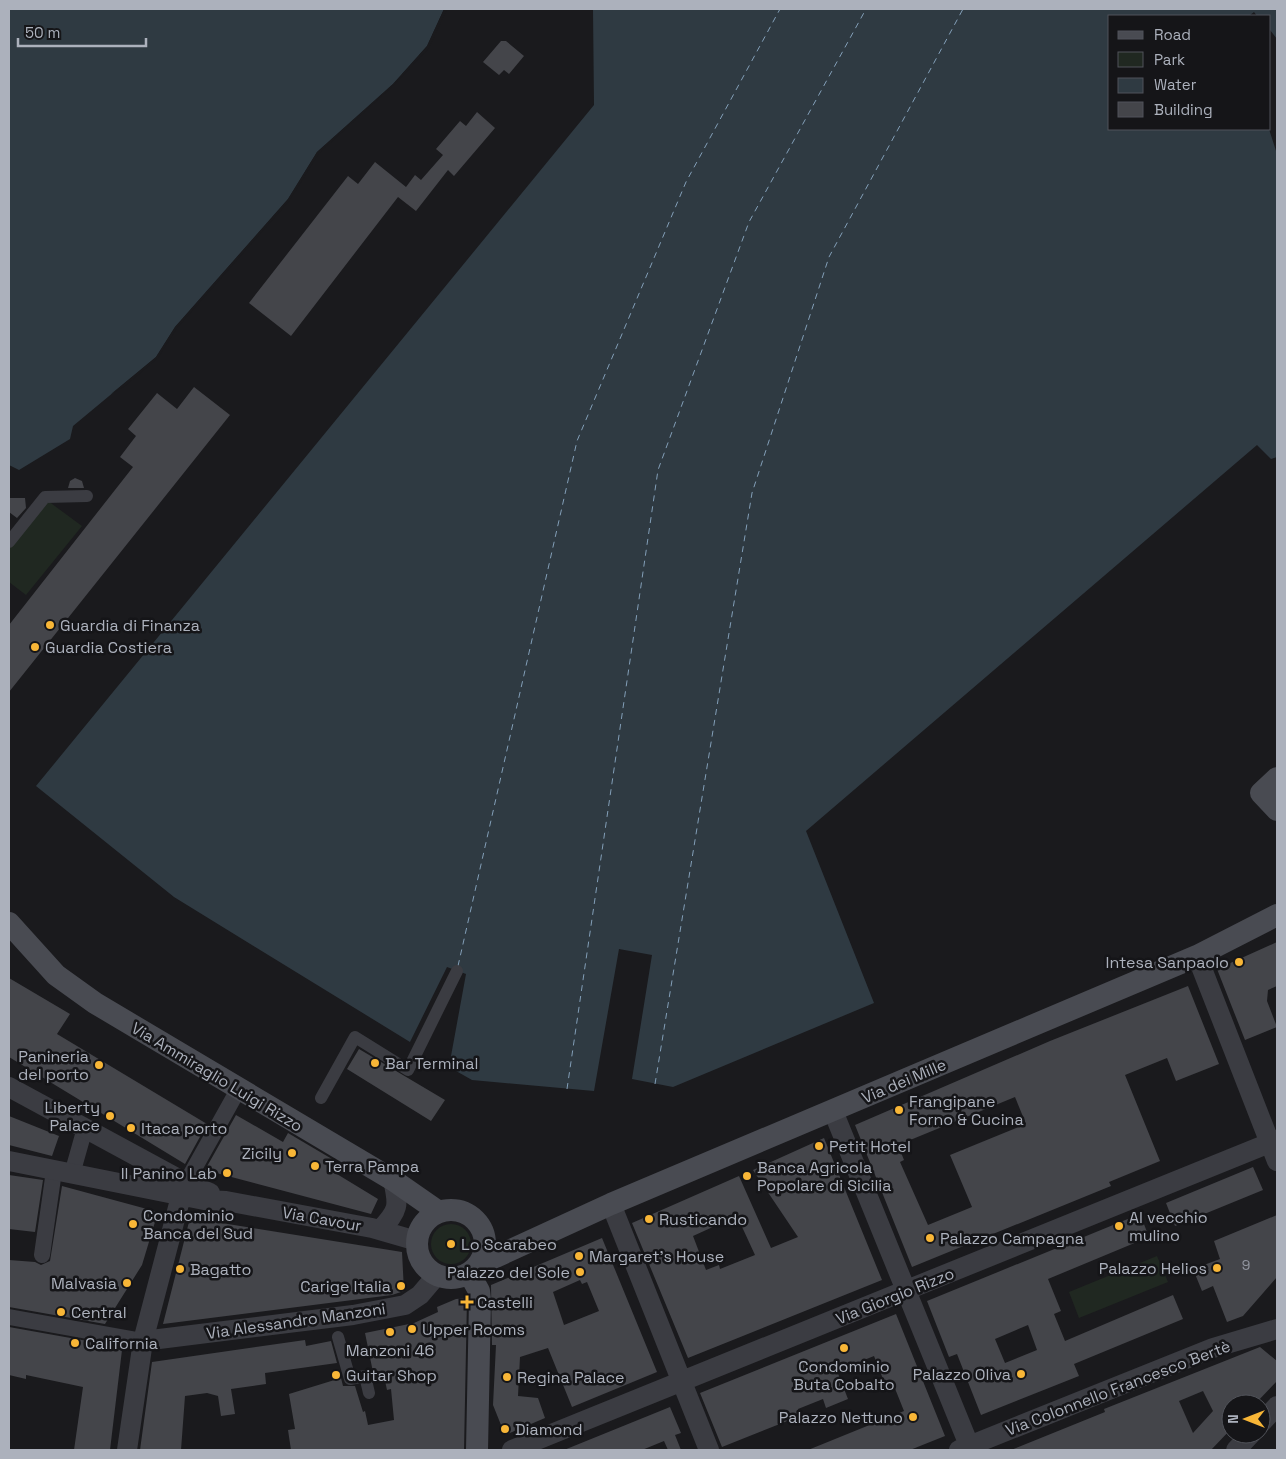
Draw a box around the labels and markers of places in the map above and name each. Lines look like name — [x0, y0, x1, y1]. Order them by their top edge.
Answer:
place label: Guardia di Finanza — [60, 615, 200, 636]
marker: Guardia di Finanza — [44, 619, 56, 631]
place label: Guardia Costiera — [45, 637, 172, 658]
marker: Guardia Costiera — [29, 641, 41, 653]
place label: Intesa Sanpaolo — [1105, 952, 1229, 973]
marker: Intesa Sanpaolo — [1233, 956, 1245, 968]
place label: Panineria del porto — [18, 1046, 89, 1085]
place label: Bar Terminal — [385, 1053, 478, 1074]
marker: Bar Terminal — [369, 1057, 381, 1069]
marker: Panineria del porto — [93, 1059, 105, 1071]
place label: Frangipane Forno & Cucina — [909, 1091, 1024, 1130]
place label: Liberty Palace — [44, 1097, 100, 1136]
marker: Frangipane Forno & Cucina — [893, 1104, 905, 1116]
marker: Liberty Palace — [104, 1110, 116, 1122]
place label: Itaca porto — [141, 1118, 227, 1139]
marker: Itaca porto — [125, 1122, 137, 1134]
place label: Petit Hotel — [829, 1136, 911, 1157]
marker: Petit Hotel — [813, 1140, 825, 1152]
place label: Zicily — [242, 1143, 282, 1164]
marker: Zicily — [286, 1147, 298, 1159]
place label: Terra Pampa — [325, 1156, 419, 1177]
place label: Banca Agricola Popolare di Sicilia — [757, 1157, 891, 1196]
marker: Terra Pampa — [309, 1160, 321, 1172]
place label: Il Panino Lab — [121, 1163, 217, 1184]
marker: Il Panino Lab — [221, 1167, 233, 1179]
marker: Banca Agricola Popolare di Sicilia — [741, 1170, 753, 1182]
place label: Condominio Banca del Sud — [143, 1205, 253, 1244]
place label: Al vecchio mulino — [1129, 1207, 1208, 1246]
place label: Rusticando — [659, 1209, 747, 1230]
marker: Rusticando — [643, 1213, 655, 1225]
marker: Condominio Banca del Sud — [127, 1218, 139, 1230]
marker: Al vecchio mulino — [1113, 1220, 1125, 1232]
place label: Palazzo Campagna — [940, 1228, 1084, 1249]
marker: Palazzo Campagna — [924, 1232, 936, 1244]
place label: Lo Scarabeo — [461, 1234, 557, 1255]
marker: Lo Scarabeo — [445, 1238, 457, 1250]
place label: Margaret's House — [589, 1246, 724, 1267]
marker: Margaret's House — [573, 1250, 585, 1262]
place label: Palazzo Helios — [1099, 1258, 1207, 1279]
place label: Bagatto — [190, 1259, 251, 1280]
place label: Palazzo del Sole — [447, 1262, 570, 1283]
marker: Palazzo Helios — [1211, 1262, 1223, 1274]
marker: Bagatto — [174, 1263, 186, 1275]
marker: Palazzo del Sole — [574, 1266, 586, 1278]
place label: Malvasia — [51, 1273, 117, 1294]
place label: Carige Italia — [300, 1276, 391, 1297]
marker: Malvasia — [121, 1277, 133, 1289]
marker: Carige Italia — [395, 1280, 407, 1292]
place label: Castelli — [477, 1292, 533, 1313]
marker: Castelli — [461, 1296, 473, 1308]
place label: Central — [71, 1302, 127, 1323]
marker: Central — [55, 1306, 67, 1318]
place label: Upper Rooms — [422, 1319, 525, 1340]
marker: Upper Rooms — [406, 1323, 418, 1335]
marker: Manzoni 46 — [384, 1326, 396, 1338]
place label: California — [85, 1333, 158, 1354]
marker: California — [69, 1337, 81, 1349]
place label: Manzoni 46 — [346, 1340, 434, 1361]
marker: Condominio Buta Cobalto — [838, 1342, 850, 1354]
place label: Condominio Buta Cobalto — [793, 1356, 895, 1395]
place label: Palazzo Oliva — [913, 1364, 1011, 1385]
place label: Guitar Shop — [346, 1365, 437, 1386]
place label: Regina Palace — [517, 1367, 624, 1388]
marker: Palazzo Oliva — [1015, 1368, 1027, 1380]
marker: Guitar Shop — [330, 1369, 342, 1381]
marker: Regina Palace — [501, 1371, 513, 1383]
place label: Palazzo Nettuno — [779, 1407, 903, 1428]
marker: Palazzo Nettuno — [907, 1411, 919, 1423]
place label: Diamond — [515, 1419, 583, 1440]
marker: Diamond — [499, 1423, 511, 1435]

